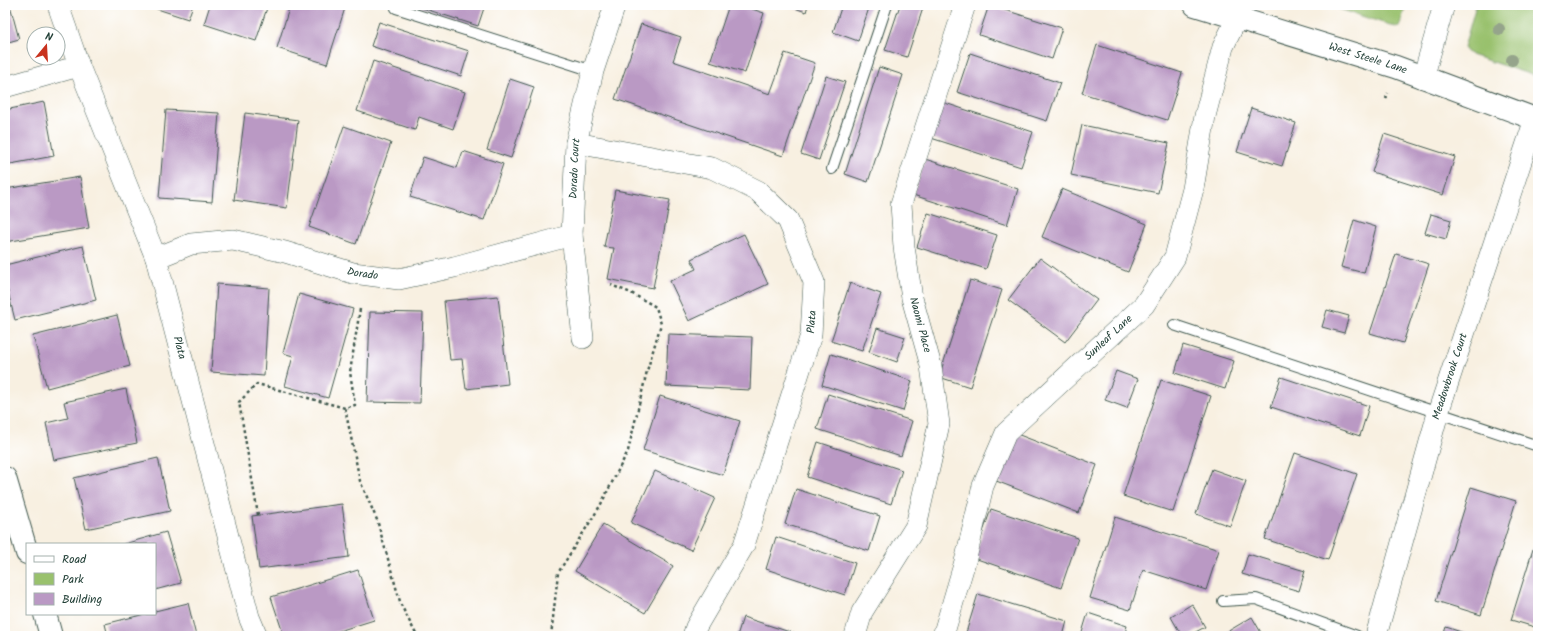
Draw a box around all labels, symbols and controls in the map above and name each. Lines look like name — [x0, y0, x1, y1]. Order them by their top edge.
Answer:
north arrow — [26, 26, 66, 66]
text: N — [43, 28, 55, 47]
street label: West Steele Lane — [1327, 38, 1410, 79]
street label: Dorado Court — [565, 136, 586, 199]
street label: Dorado — [344, 263, 379, 285]
street label: Naomi Place — [904, 295, 936, 355]
street label: Plata — [802, 310, 822, 334]
street label: Sunleaf Lane — [1080, 311, 1137, 365]
street label: Meadowbrook Court — [1428, 330, 1473, 422]
street label: Plata — [168, 334, 191, 361]
legend — [26, 543, 156, 615]
text: Road — [62, 550, 87, 569]
text: Park — [62, 570, 84, 589]
text: Building — [62, 590, 102, 609]

